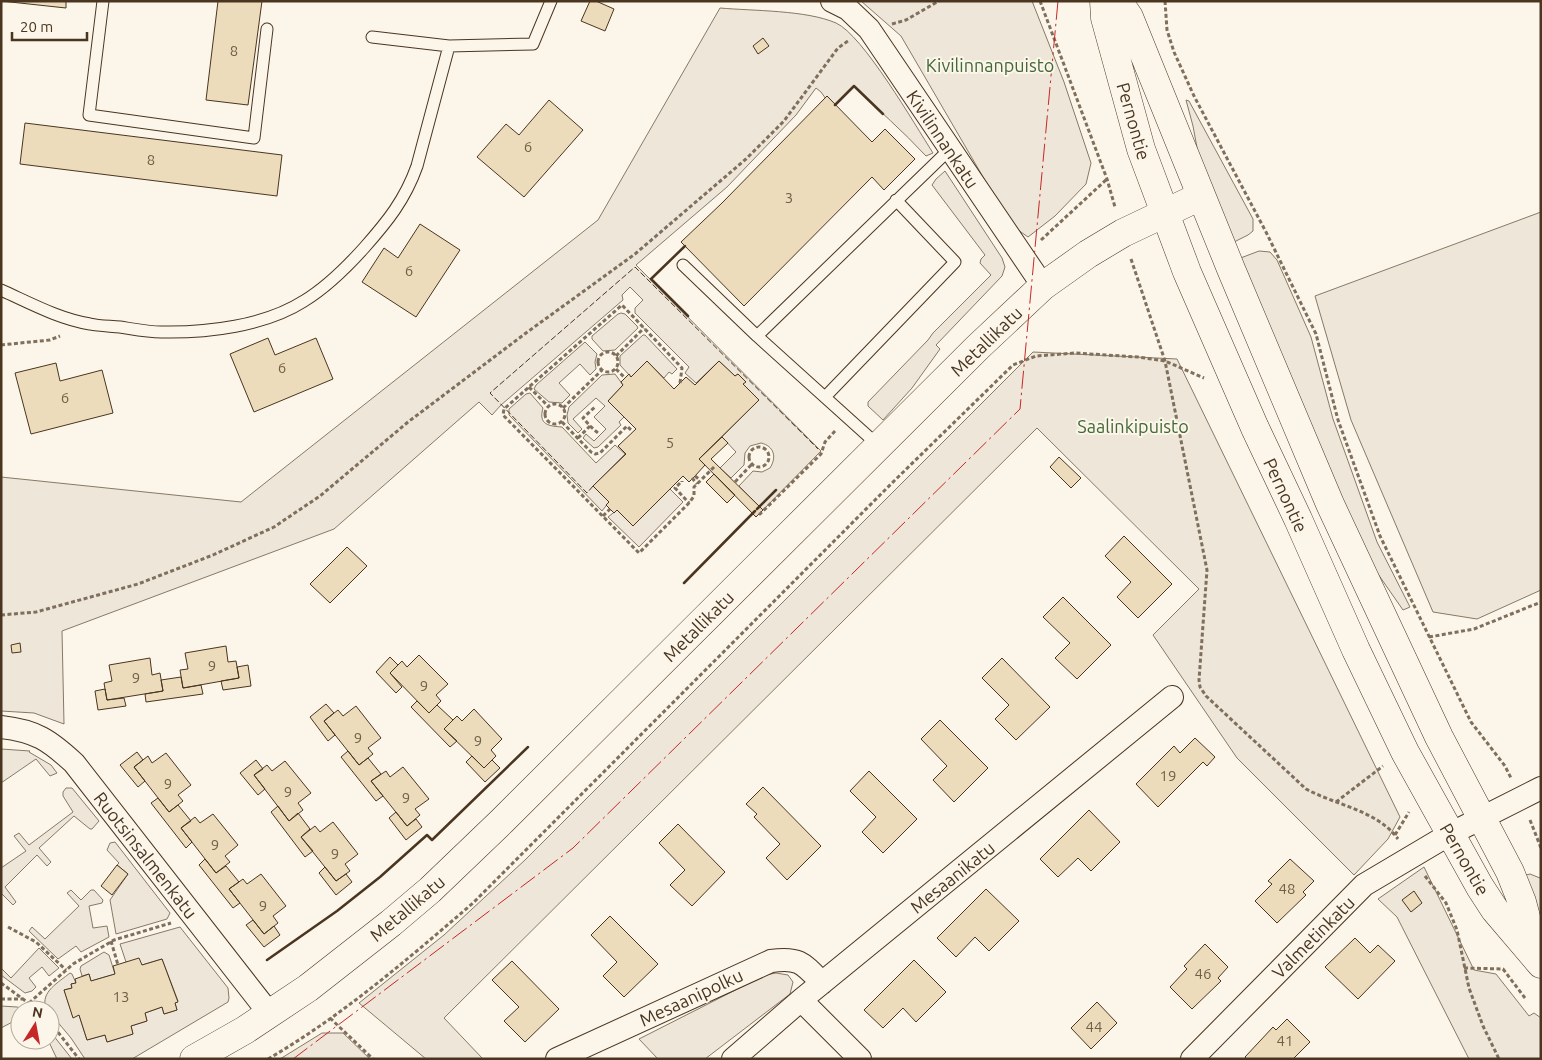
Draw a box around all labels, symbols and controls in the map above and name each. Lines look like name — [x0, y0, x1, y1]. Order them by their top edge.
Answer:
scale bar — [12, 10, 88, 42]
text: 20 m — [20, 18, 53, 35]
house number: 8 — [230, 42, 238, 59]
park label: Kivilinnanpuisto — [926, 55, 1054, 75]
street label: Pernontie — [1113, 80, 1155, 162]
street label: Kivilinnankatu — [903, 86, 983, 192]
house number: 6 — [524, 138, 532, 155]
house number: 8 — [147, 151, 155, 168]
house number: 3 — [785, 189, 793, 206]
house number: 6 — [405, 262, 413, 279]
street label: Metallikatu — [946, 302, 1026, 380]
house number: 6 — [278, 359, 286, 376]
house number: 6 — [61, 389, 69, 406]
park label: Saalinkipuisto — [1077, 416, 1189, 436]
house number: 5 — [666, 434, 674, 451]
street label: Pernontie — [1260, 455, 1312, 535]
street label: Metallikatu — [659, 587, 737, 665]
house number: 9 — [208, 657, 216, 674]
house number: 9 — [132, 669, 140, 686]
house number: 9 — [420, 677, 428, 694]
house number: 9 — [354, 729, 362, 746]
house number: 9 — [474, 732, 482, 749]
house number: 19 — [1160, 767, 1176, 784]
house number: 9 — [164, 775, 172, 792]
house number: 9 — [284, 783, 292, 800]
street label: Ruotsinsalmenkatu — [90, 788, 202, 922]
house number: 9 — [402, 789, 410, 806]
street label: Pernontie — [1436, 820, 1494, 898]
house number: 9 — [211, 836, 219, 853]
street label: Mesaanikatu — [906, 837, 998, 917]
house number: 9 — [331, 845, 339, 862]
street label: Metallikatu — [366, 871, 448, 945]
house number: 48 — [1279, 880, 1295, 897]
street label: Valmetinkatu — [1268, 892, 1358, 982]
house number: 9 — [259, 897, 267, 914]
street label: Mesaanipolku — [636, 964, 746, 1030]
house number: 46 — [1195, 965, 1211, 982]
house number: 13 — [113, 988, 129, 1005]
north arrow — [10, 1000, 60, 1050]
text: N — [31, 1003, 44, 1021]
house number: 44 — [1086, 1018, 1102, 1035]
house number: 41 — [1277, 1032, 1293, 1049]

